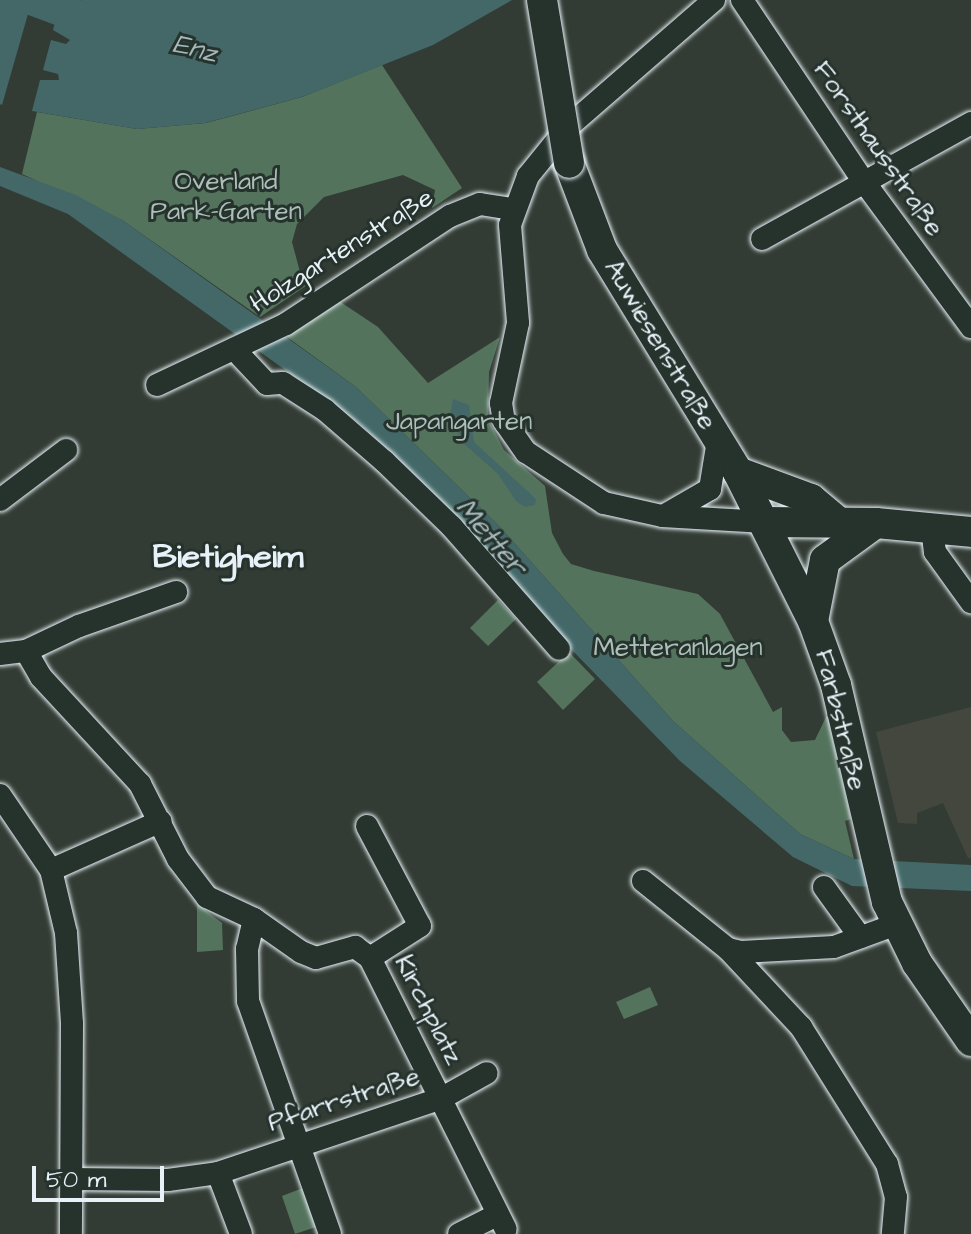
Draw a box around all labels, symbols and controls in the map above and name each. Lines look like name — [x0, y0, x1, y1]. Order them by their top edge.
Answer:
water label: Enz — [169, 27, 221, 71]
street label: Forsthausstraße — [806, 55, 950, 243]
park label: Overland Park-Garten — [150, 166, 302, 228]
street label: Holzgartenstraße — [245, 182, 439, 320]
street label: Auwiesenstraße — [597, 254, 723, 436]
park label: Japangarten — [386, 406, 532, 438]
water label: Metter — [448, 491, 534, 583]
district label: Bietigheim — [153, 538, 303, 578]
park label: Metteranlagen — [593, 632, 763, 664]
street label: Farbstraße — [807, 646, 873, 794]
street label: Kirchplatz — [387, 950, 469, 1070]
street label: Pfarrstraße — [264, 1061, 424, 1139]
scale bar — [36, 1150, 168, 1200]
text: 50 m — [46, 1163, 106, 1197]

